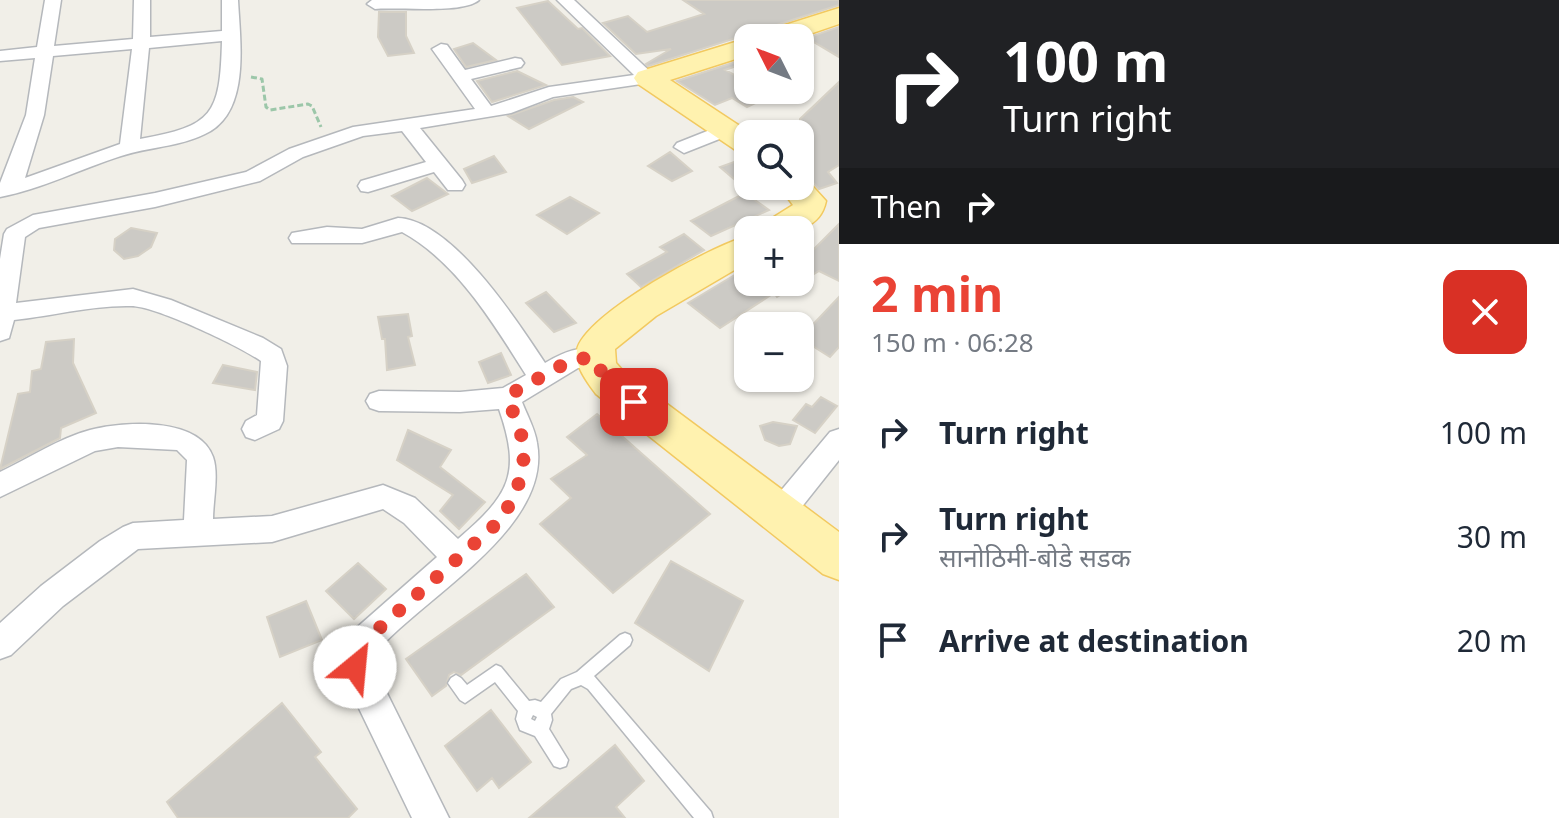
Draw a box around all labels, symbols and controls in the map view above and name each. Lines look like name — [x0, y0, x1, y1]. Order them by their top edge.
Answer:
text: 100 m — [1003, 22, 1168, 98]
north arrow — [734, 24, 814, 104]
map controls — [734, 24, 814, 392]
icon: right — [871, 32, 975, 136]
text: Turn right — [1003, 94, 1171, 143]
button: search — [734, 120, 814, 200]
icon: right — [958, 184, 1002, 228]
text: Then — [871, 186, 942, 227]
button: + — [734, 216, 814, 296]
text: 2 min — [871, 261, 1003, 326]
button: close — [1443, 270, 1527, 354]
button: − — [734, 312, 814, 392]
text: 150 m · 06:28 — [871, 324, 1034, 360]
pin — [600, 368, 668, 436]
icon: arrive — [612, 380, 656, 424]
icon: right — [871, 410, 915, 454]
text: Turn right — [939, 412, 1089, 453]
text: 100 m — [1440, 412, 1527, 453]
text: Turn right — [939, 498, 1089, 539]
icon: right — [871, 514, 915, 558]
text: 30 m — [1457, 516, 1527, 557]
text: सानोठिमी-बोडे सडक — [939, 539, 1131, 575]
icon: arrive — [871, 618, 915, 662]
text: Arrive at destination — [939, 620, 1249, 661]
text: 20 m — [1457, 620, 1527, 661]
position arrow — [313, 625, 397, 709]

